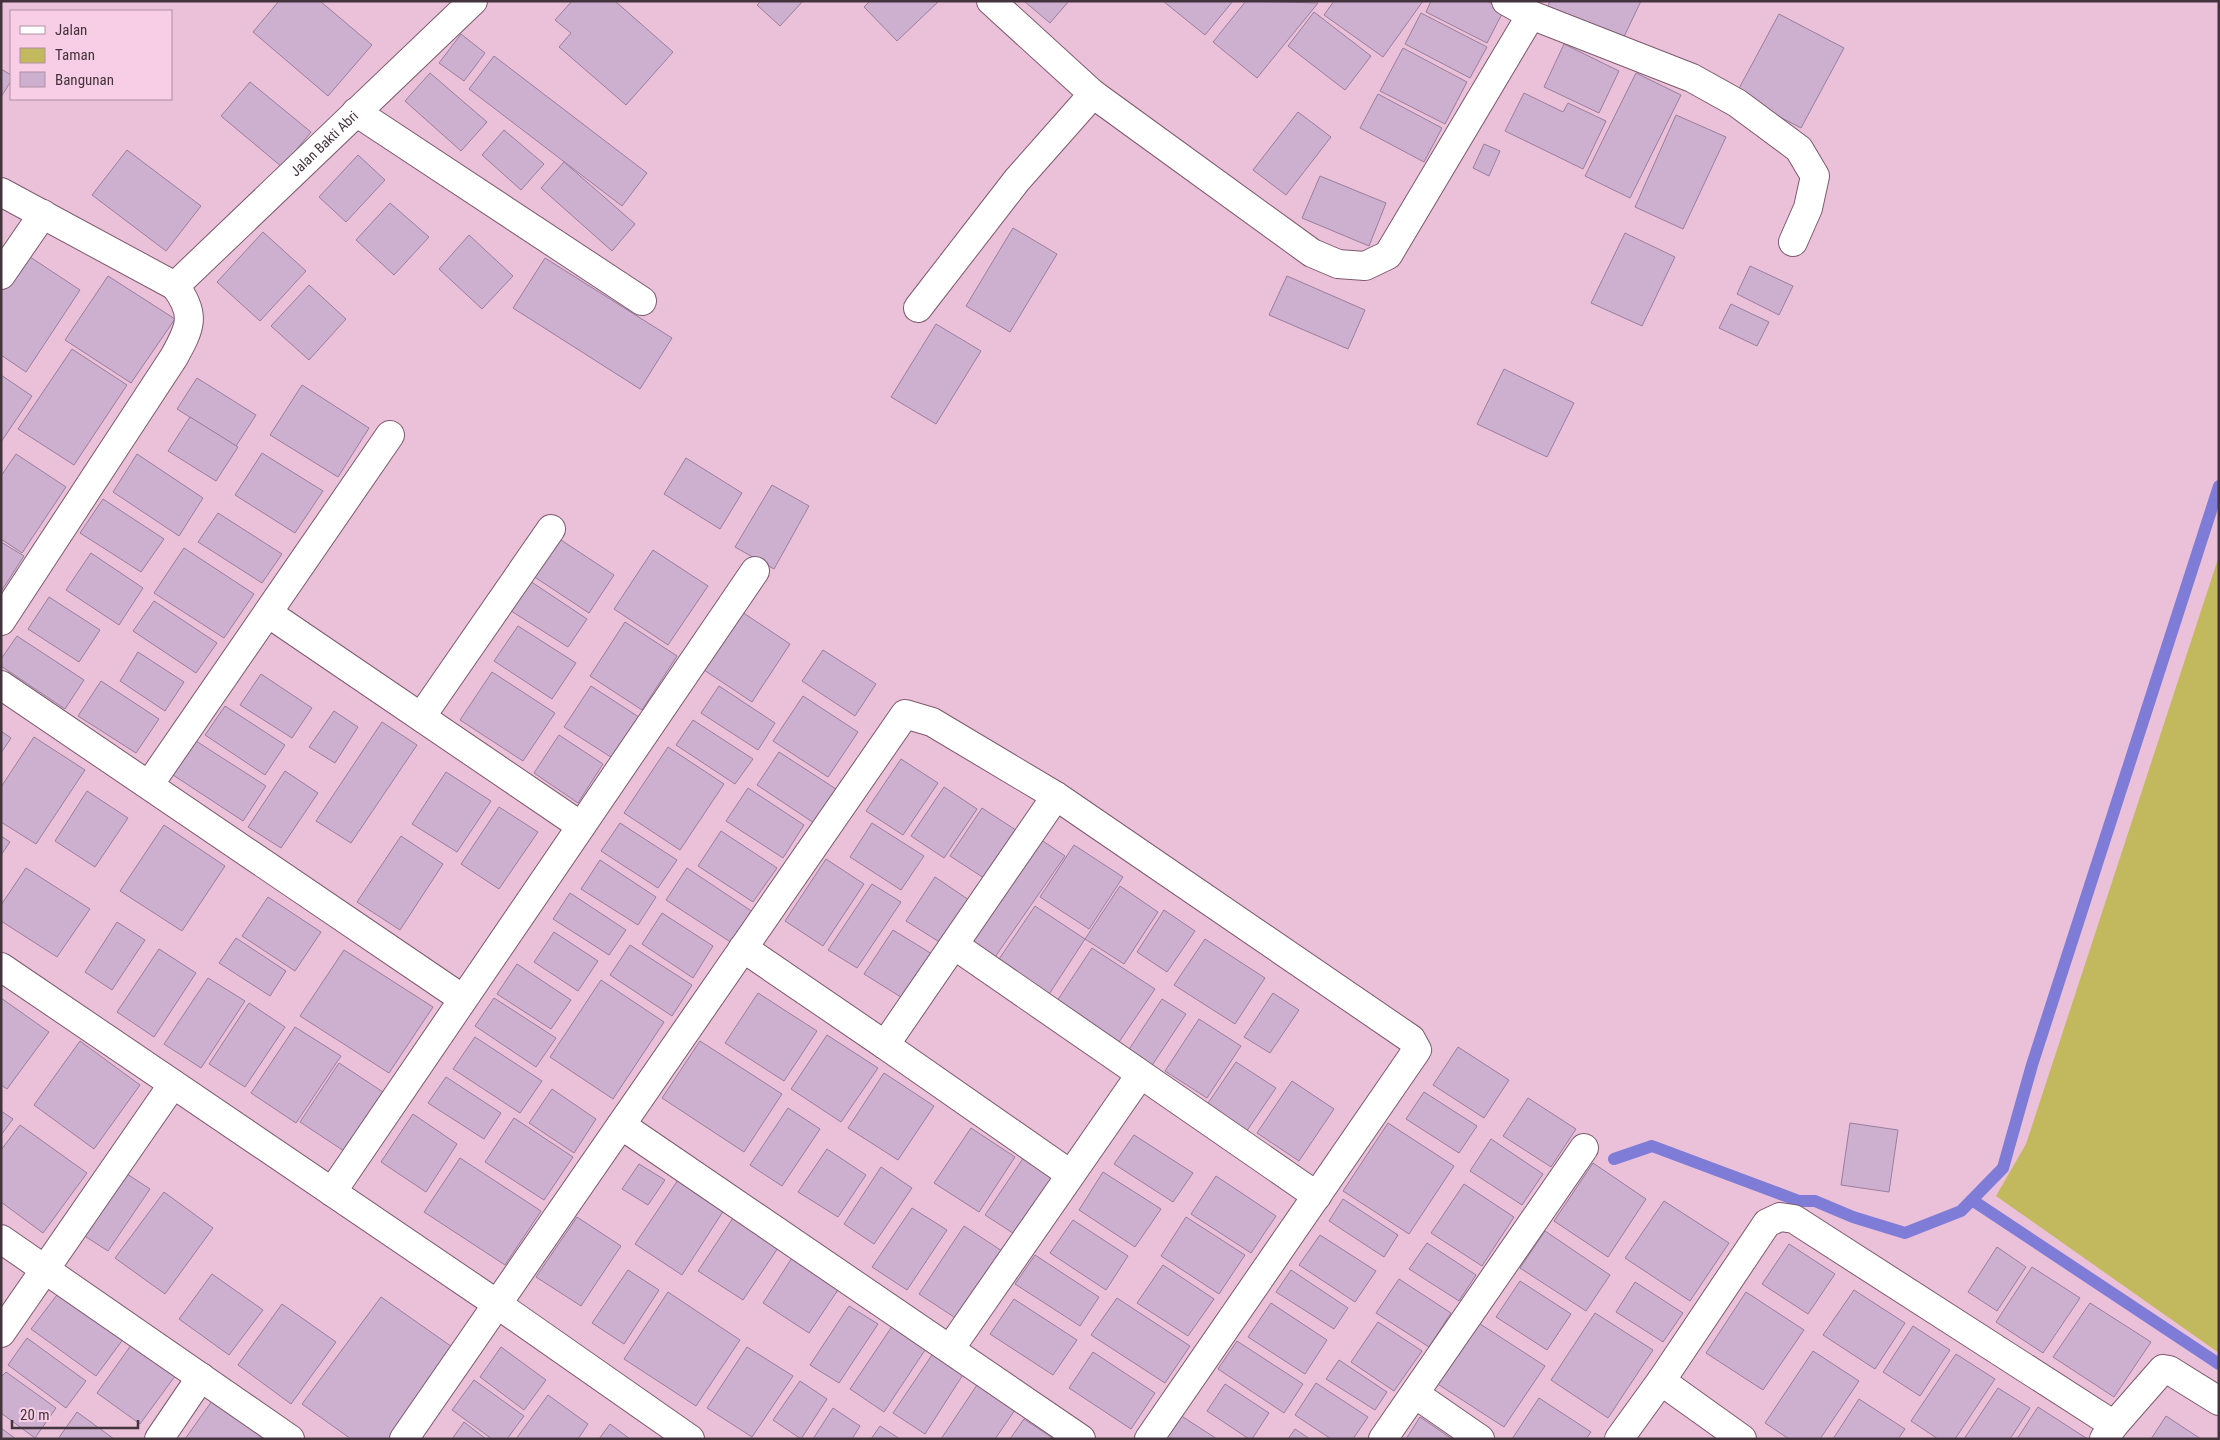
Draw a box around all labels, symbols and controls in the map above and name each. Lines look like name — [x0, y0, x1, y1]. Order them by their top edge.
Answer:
legend — [10, 10, 172, 100]
text: Jalan — [55, 21, 87, 39]
text: Taman — [55, 46, 95, 64]
text: Bangunan — [55, 71, 114, 89]
street label: Jalan Bakti Abri — [287, 108, 361, 179]
scale bar — [12, 1398, 139, 1430]
text: 20 m — [20, 1406, 50, 1424]

